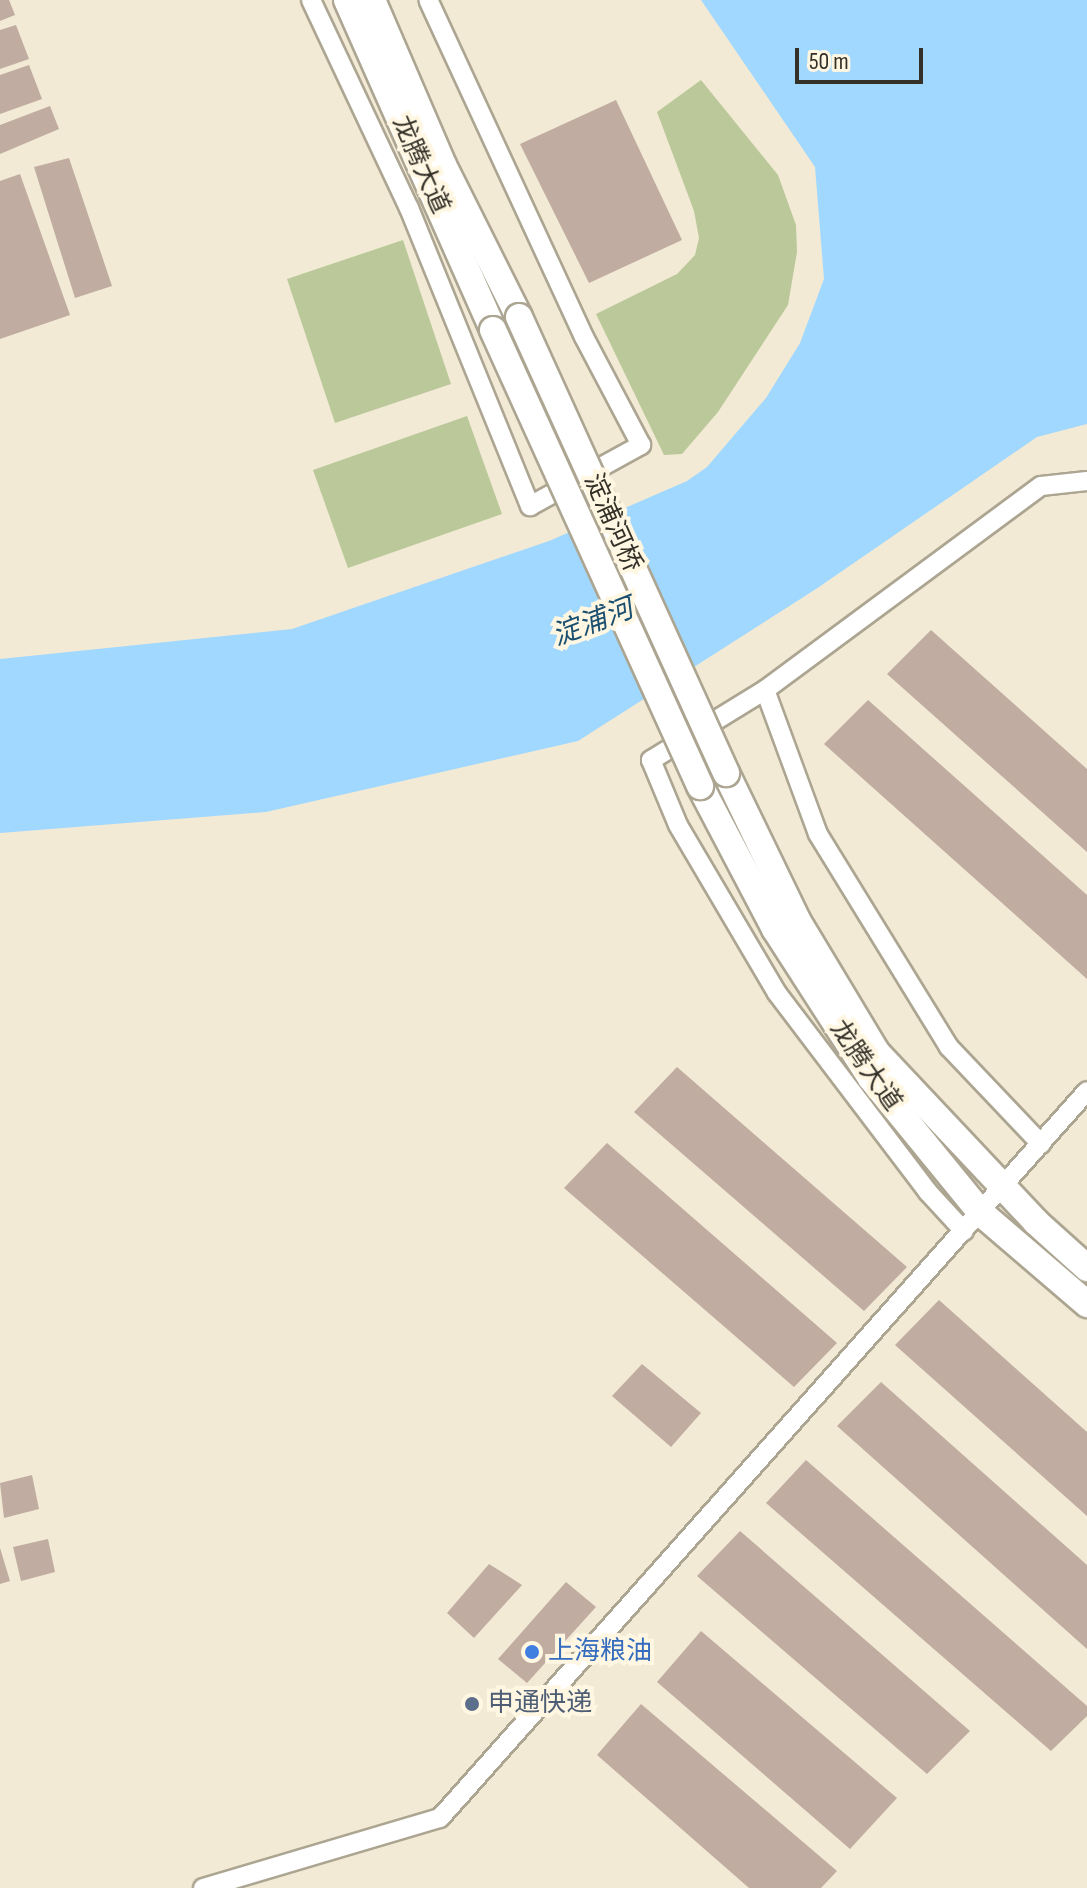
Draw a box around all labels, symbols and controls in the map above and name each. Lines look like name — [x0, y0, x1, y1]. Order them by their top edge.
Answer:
scale bar — [799, 32, 927, 82]
text: 50 m — [809, 47, 849, 76]
street label: 龙腾大道 — [385, 111, 455, 219]
street label: 淀浦河桥 — [577, 469, 647, 577]
water label: 淀浦河 — [548, 592, 638, 654]
street label: 龙腾大道 — [822, 1014, 908, 1118]
place label: 上海粮油 — [548, 1636, 652, 1668]
marker: 上海粮油 — [523, 1643, 541, 1661]
place label: 申通快递 — [488, 1688, 592, 1720]
marker: 申通快递 — [463, 1695, 481, 1713]

